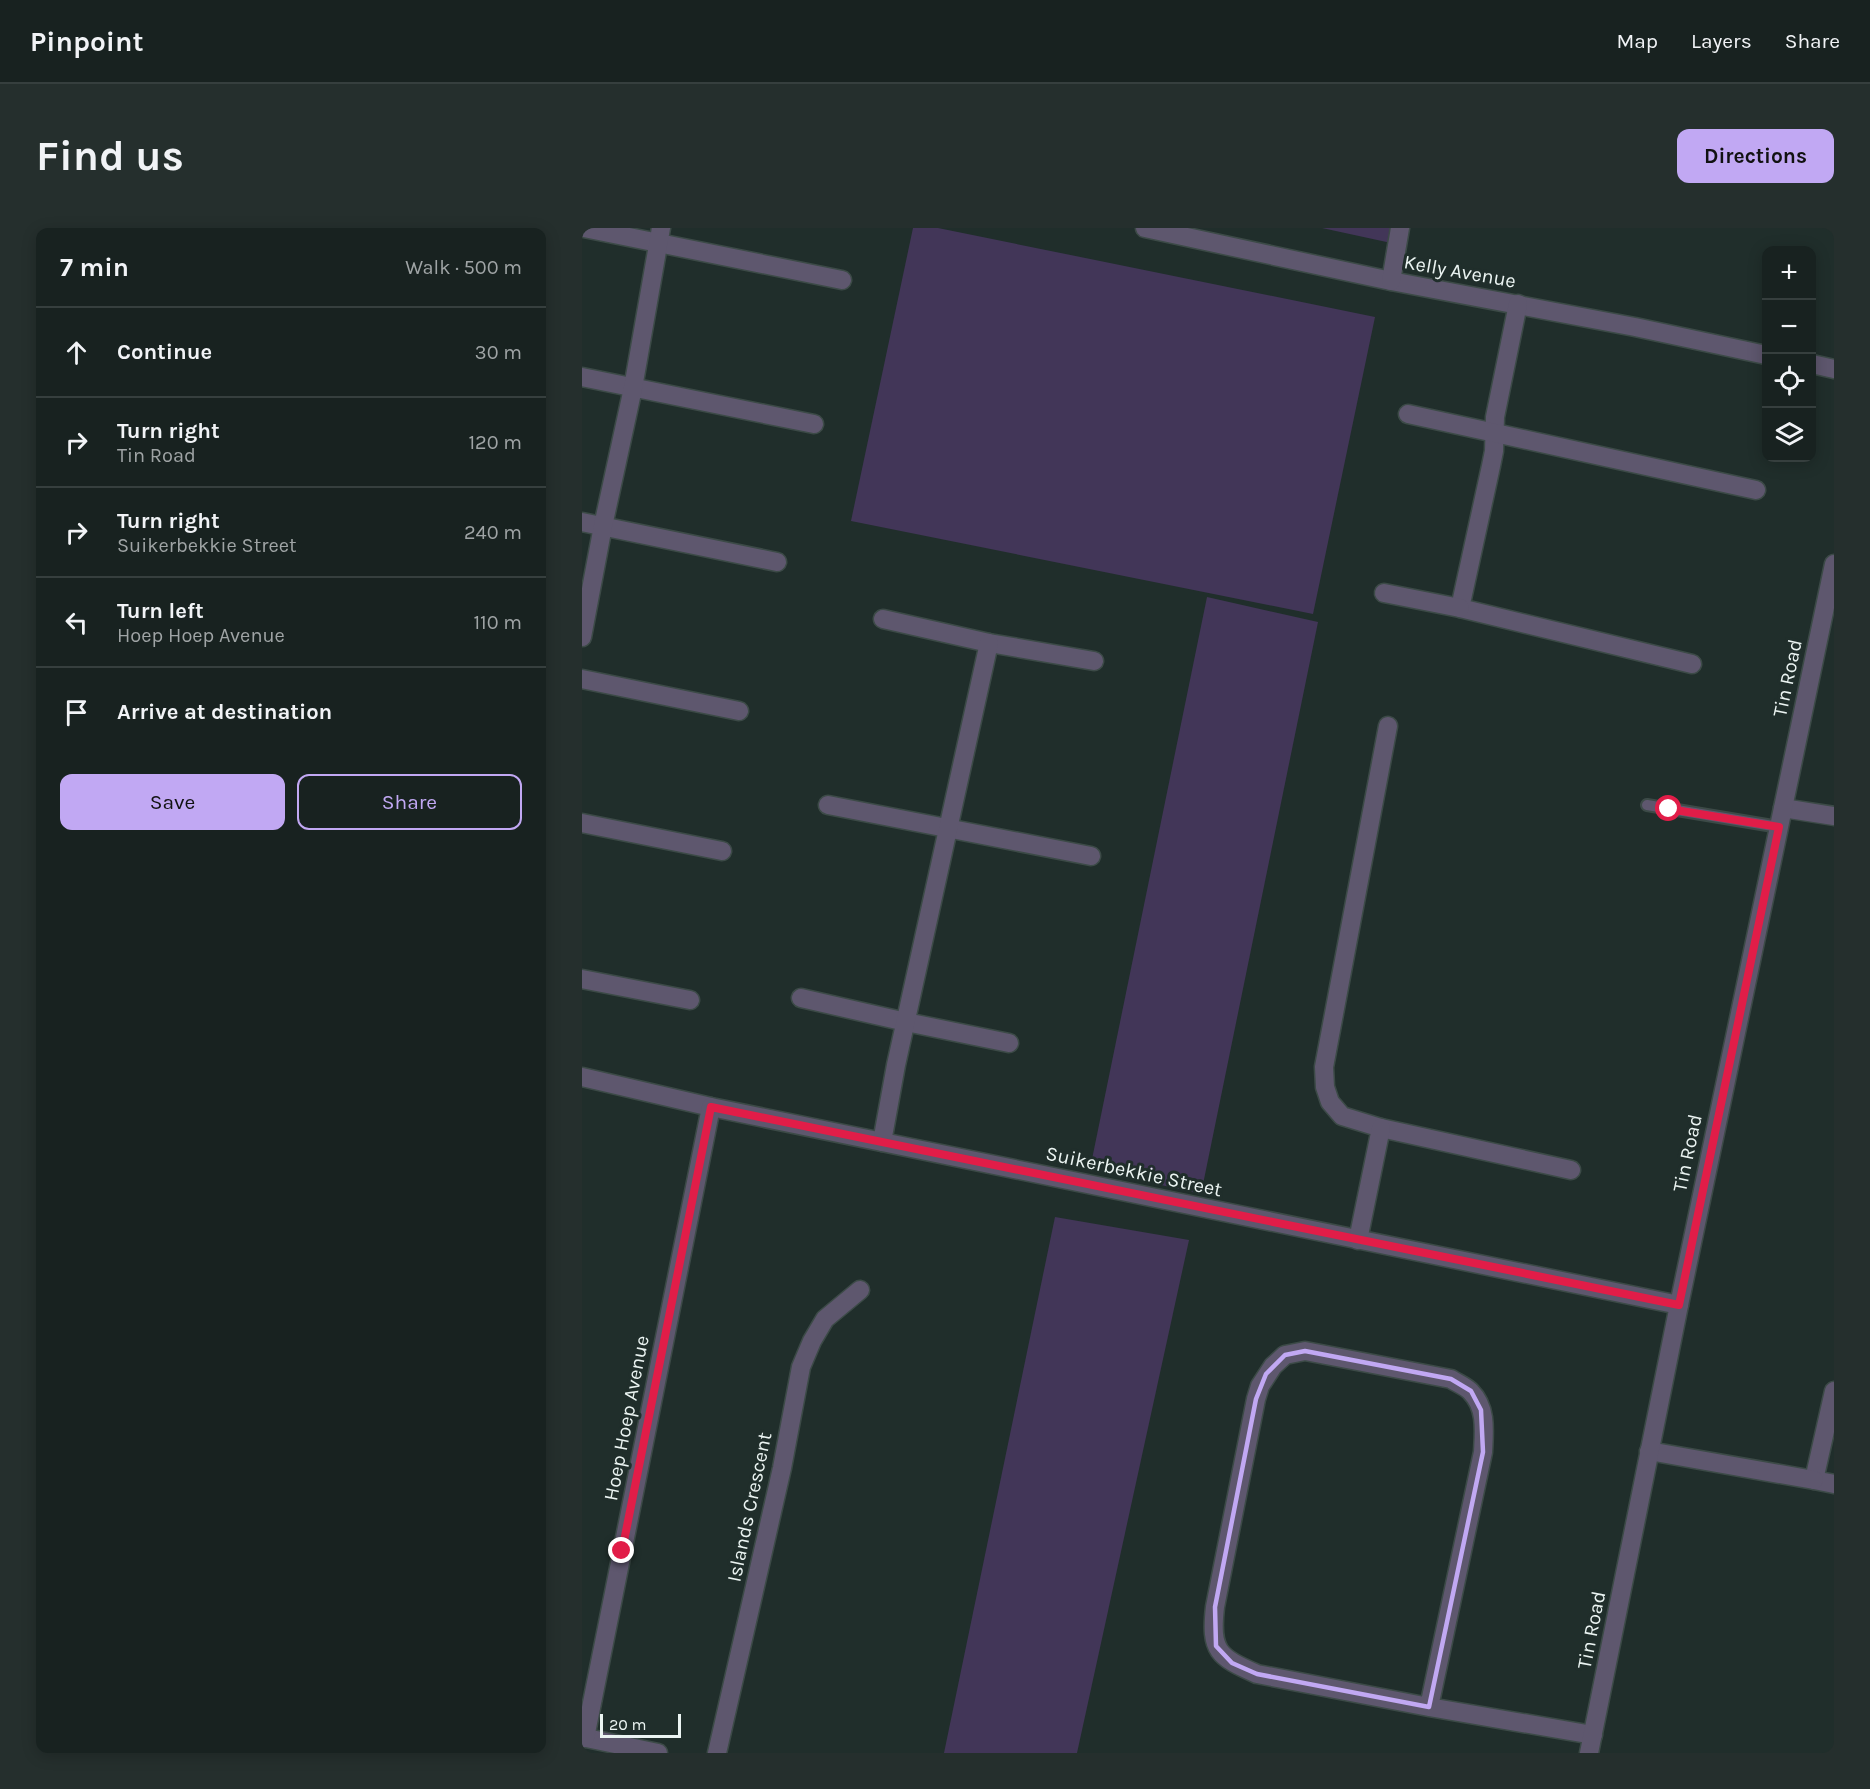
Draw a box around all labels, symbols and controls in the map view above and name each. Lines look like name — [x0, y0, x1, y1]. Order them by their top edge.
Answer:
text: Pinpoint — [30, 25, 143, 58]
text: Map — [1616, 29, 1658, 53]
text: Layers — [1691, 29, 1752, 53]
text: Share — [1785, 29, 1840, 53]
button: Directions — [1677, 129, 1834, 183]
text: Find us — [36, 131, 184, 181]
map controls — [1762, 246, 1816, 462]
button: + — [1762, 246, 1816, 300]
street label: Kelly Avenue — [1402, 250, 1518, 293]
text: 7 min — [60, 252, 129, 283]
text: Walk · 500 m — [405, 256, 522, 279]
button: − — [1762, 300, 1816, 354]
icon: ahead — [60, 336, 93, 369]
text: Continue — [117, 339, 212, 365]
text: 30 m — [475, 341, 522, 364]
button: locate — [1762, 354, 1816, 408]
button: layers — [1762, 408, 1816, 462]
text: Turn right — [117, 418, 220, 444]
icon: right — [60, 426, 93, 459]
text: 120 m — [468, 431, 522, 454]
text: Tin Road — [117, 444, 196, 467]
text: Turn right — [117, 508, 220, 534]
icon: right — [60, 516, 93, 549]
text: 240 m — [464, 521, 522, 544]
text: Suikerbekkie Street — [117, 534, 296, 557]
text: Turn left — [117, 598, 204, 624]
icon: left — [60, 606, 93, 639]
text: 110 m — [473, 611, 522, 634]
text: Hoep Hoep Avenue — [117, 624, 285, 647]
street label: Tin Road — [1768, 637, 1807, 719]
icon: arrive — [60, 696, 93, 729]
text: Arrive at destination — [117, 699, 332, 725]
button: Save — [60, 774, 285, 830]
button: Share — [297, 774, 522, 830]
route start — [1655, 795, 1681, 821]
street label: Tin Road — [1668, 1112, 1707, 1194]
street label: Suikerbekkie Street — [1044, 1142, 1225, 1201]
street label: Hoep Hoep Avenue — [599, 1334, 654, 1503]
street label: Islands Crescent — [722, 1430, 777, 1584]
route end — [608, 1537, 634, 1563]
street label: Tin Road — [1573, 1589, 1610, 1671]
scale bar — [600, 1711, 681, 1738]
text: 20 m — [609, 1715, 647, 1734]

